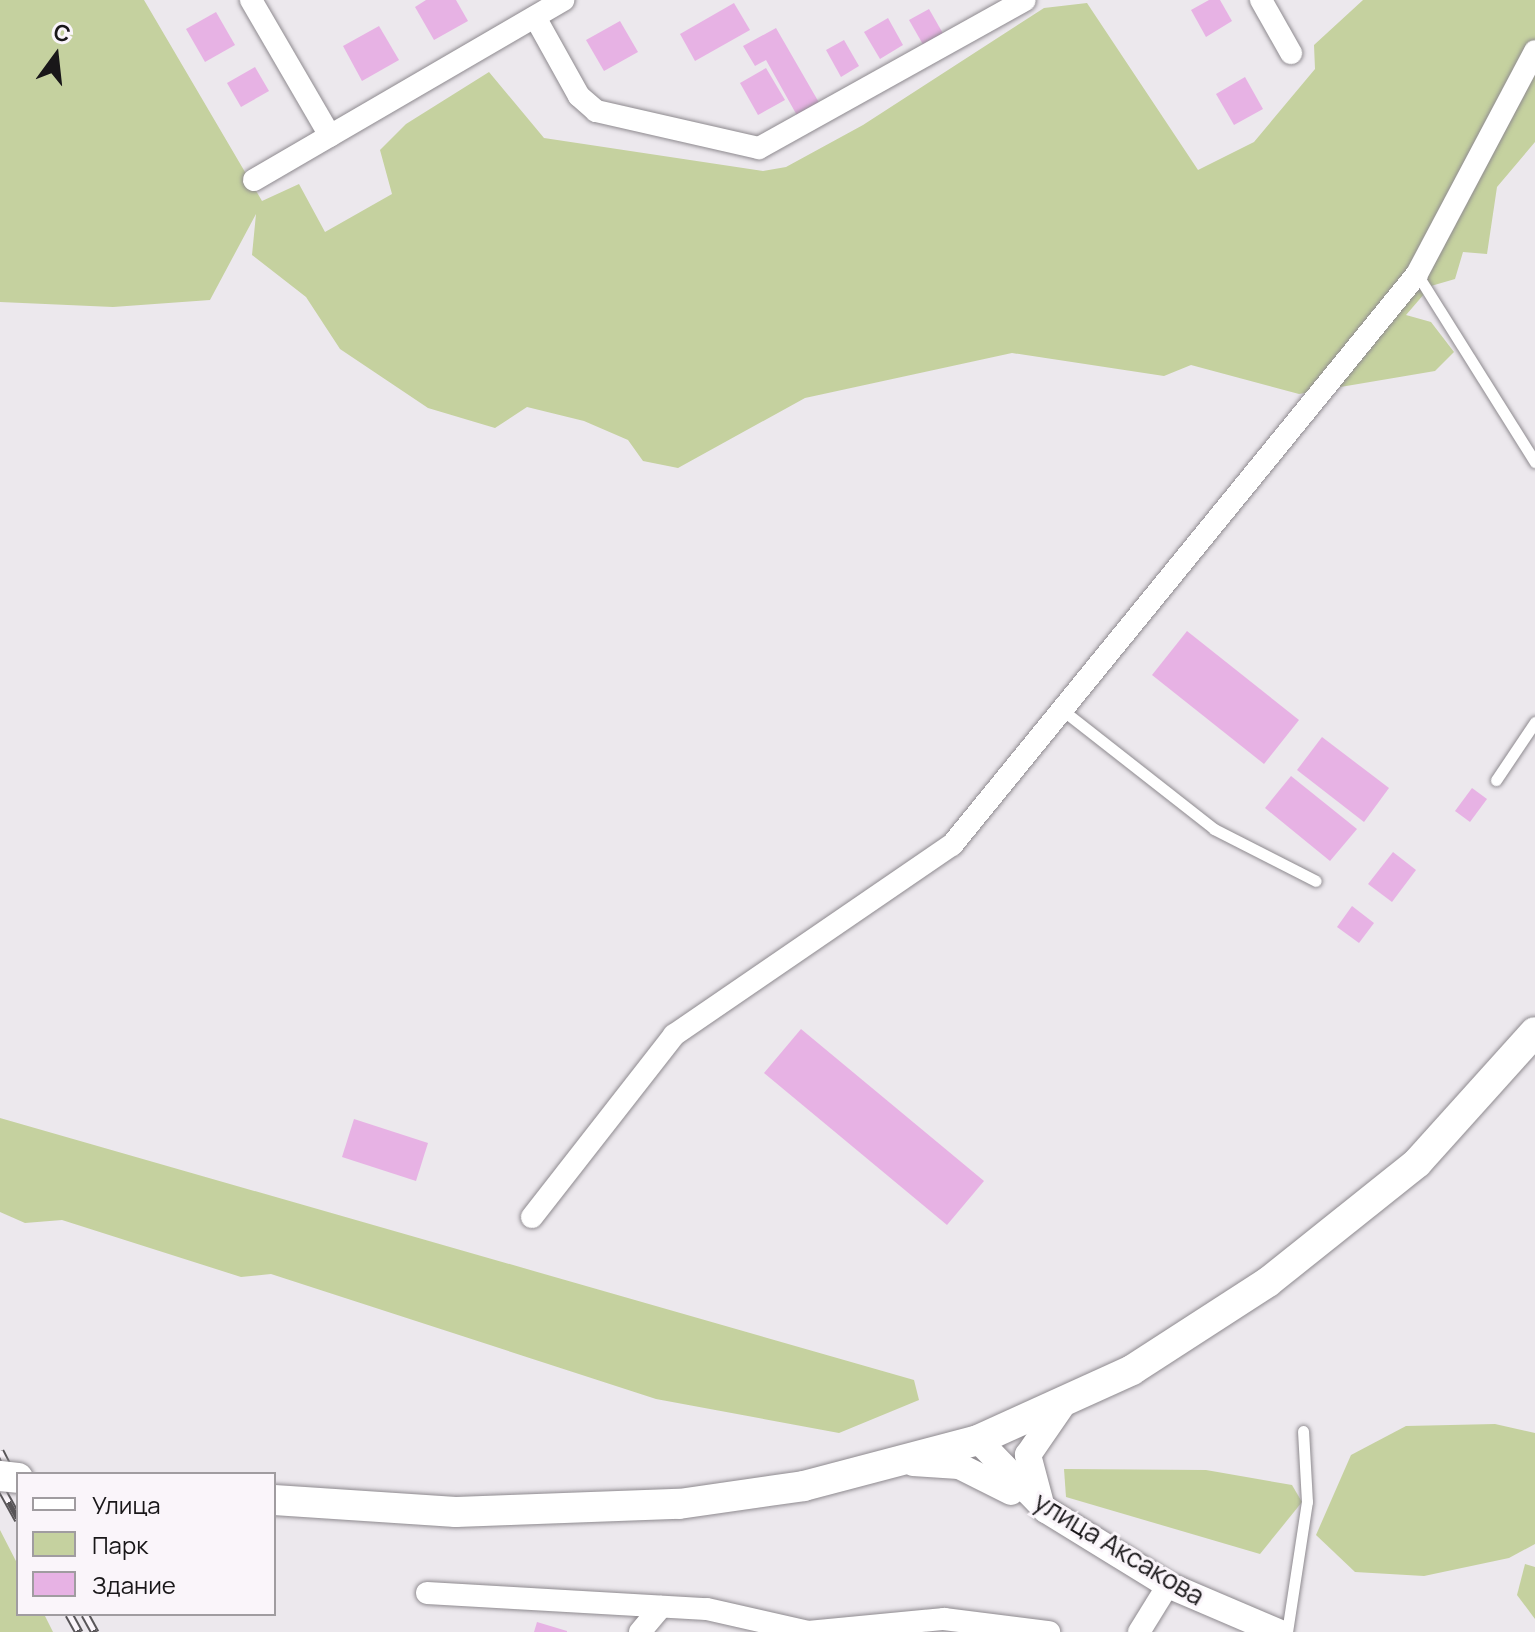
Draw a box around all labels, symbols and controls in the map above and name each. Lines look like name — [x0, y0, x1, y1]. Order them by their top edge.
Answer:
north arrow — [16, 16, 96, 96]
text: С — [50, 16, 74, 49]
legend — [16, 1472, 276, 1616]
street label: улица Аксакова — [1028, 1486, 1210, 1612]
text: Улица — [92, 1488, 161, 1521]
text: Парк — [92, 1528, 148, 1561]
text: Здание — [92, 1568, 176, 1601]

